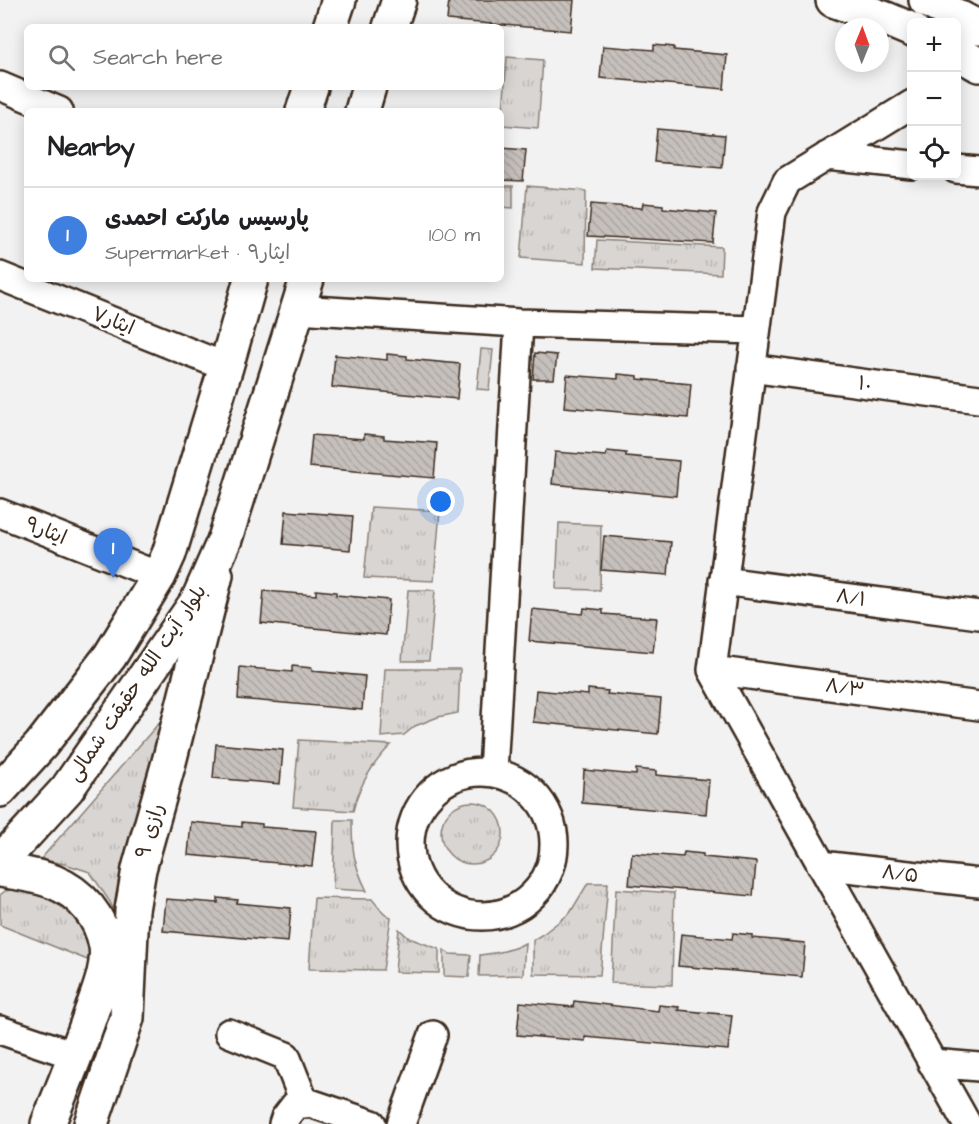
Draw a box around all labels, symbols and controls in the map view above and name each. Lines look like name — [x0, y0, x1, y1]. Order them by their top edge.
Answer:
north arrow — [835, 18, 889, 72]
map controls — [907, 18, 961, 180]
button: + — [907, 18, 961, 72]
search box — [24, 24, 504, 90]
icon: search — [45, 41, 78, 74]
text: Search here — [93, 42, 223, 73]
button: − — [907, 72, 961, 126]
button: locate — [907, 126, 961, 180]
text: Nearby — [48, 129, 135, 165]
text: پارسیس مارکت احمدی — [105, 203, 309, 234]
text: 1 — [66, 221, 69, 249]
text: 100 m — [429, 221, 480, 249]
text: Supermarket · ایثار۹ — [105, 239, 290, 267]
street label: ایثار۷ — [87, 300, 139, 342]
street label: ۱۰ — [856, 369, 874, 399]
your location — [426, 487, 455, 516]
street label: ایثار۹ — [21, 510, 71, 552]
pin: 1 — [94, 528, 132, 578]
street label: بلوار آیت الله حقیقت شمالی — [60, 579, 214, 787]
street label: ۸/۱ — [834, 582, 868, 614]
street label: ۸/۳ — [824, 671, 866, 705]
street label: رازی ۹ — [129, 800, 171, 862]
street label: ۸/۵ — [880, 858, 920, 890]

